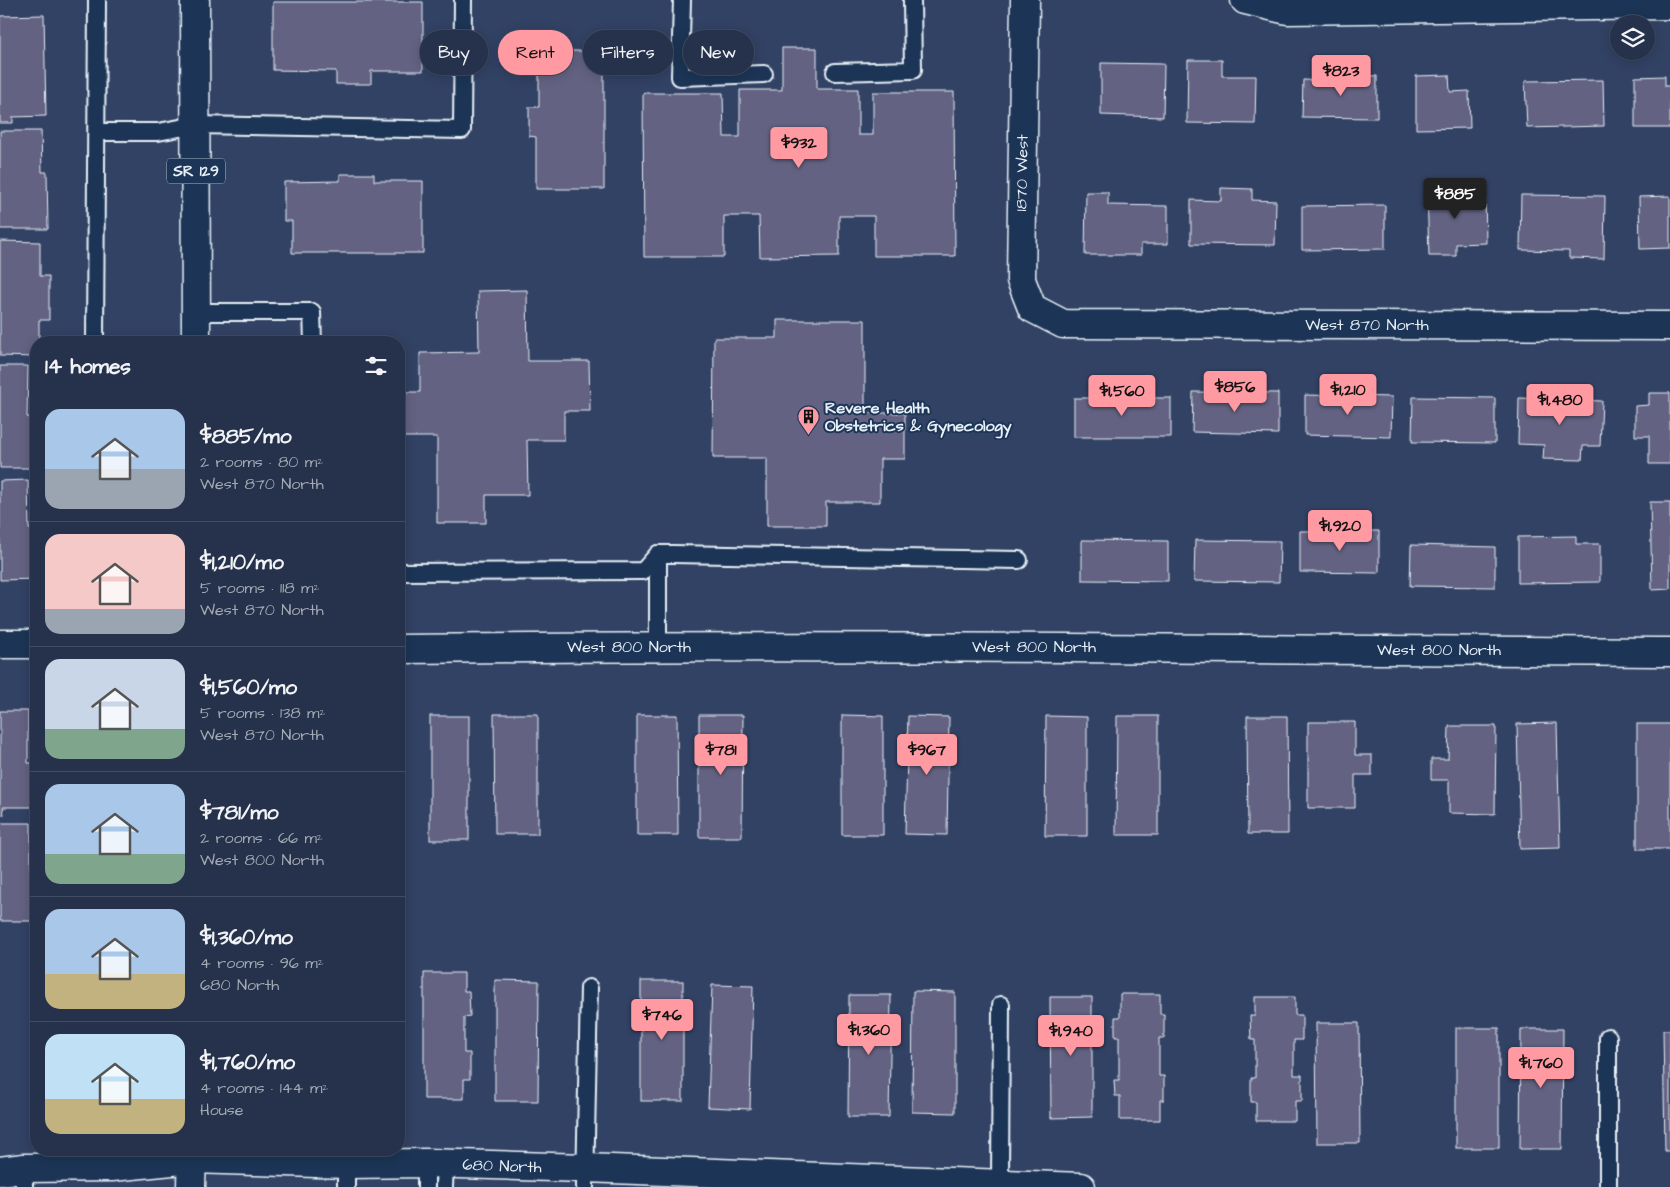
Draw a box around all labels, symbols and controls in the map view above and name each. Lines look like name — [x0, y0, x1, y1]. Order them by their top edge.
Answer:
map controls — [1610, 15, 1655, 60]
button: layers — [1610, 15, 1655, 60]
chip: Buy — [420, 30, 488, 75]
chip: Rent — [498, 30, 573, 75]
chip: Filters — [583, 30, 673, 75]
chip: New — [683, 30, 754, 75]
pin: $823 — [1311, 54, 1371, 97]
text: $823 — [1323, 60, 1359, 82]
pin: $932 — [769, 126, 829, 169]
text: $932 — [781, 132, 817, 154]
street label: 1870 West — [1010, 134, 1034, 212]
road number: SR 129 — [167, 158, 225, 184]
pin: $885 — [1425, 178, 1485, 220]
text: $885 — [1435, 183, 1475, 205]
street label: West 870 North — [1305, 314, 1429, 336]
text: 14 homes — [45, 352, 131, 381]
icon: filters — [362, 352, 390, 380]
pin: $856 — [1205, 370, 1265, 413]
pin: $1,560 — [1081, 374, 1163, 417]
pin: $1,210 — [1307, 374, 1389, 416]
text: $856 — [1215, 376, 1255, 398]
text: $1,210 — [1330, 379, 1366, 401]
text: $1,560 — [1099, 380, 1145, 402]
pin: $1,480 — [1519, 384, 1601, 426]
text: $1,480 — [1537, 389, 1583, 411]
place label: Revere Health Obstetrics & Gynecology — [825, 397, 1012, 439]
building icon: Revere Health Obstetrics & Gynecology — [797, 405, 821, 436]
text: $885/mo — [200, 422, 292, 451]
icon: home — [85, 429, 145, 489]
text: 2 rooms · 80 m² — [200, 451, 323, 473]
text: West 870 North — [200, 473, 324, 495]
pin: $1,920 — [1299, 510, 1381, 552]
text: $1,920 — [1319, 515, 1361, 537]
text: $1,210/mo — [200, 548, 284, 577]
icon: home — [85, 554, 145, 614]
text: 5 rooms · 118 m² — [200, 577, 319, 599]
text: West 870 North — [200, 599, 324, 621]
street label: West 800 North — [567, 636, 691, 658]
street label: West 800 North — [972, 636, 1096, 658]
street label: West 800 North — [1377, 639, 1501, 661]
text: $1,560/mo — [200, 673, 297, 702]
icon: home — [85, 679, 145, 739]
text: 5 rooms · 138 m² — [200, 702, 326, 724]
text: West 870 North — [200, 724, 324, 746]
pin: $781 — [691, 734, 751, 776]
pin: $967 — [897, 734, 957, 776]
text: $781 — [705, 739, 737, 761]
text: $967 — [908, 739, 946, 761]
text: $781/mo — [200, 798, 279, 827]
icon: home — [85, 804, 145, 864]
text: 2 rooms · 66 m² — [200, 827, 323, 849]
text: West 800 North — [200, 849, 324, 871]
text: $1,360/mo — [200, 923, 293, 952]
icon: home — [85, 929, 145, 989]
text: 4 rooms · 96 m² — [200, 952, 324, 974]
text: 680 North — [200, 974, 279, 996]
pin: $746 — [632, 998, 692, 1041]
text: $746 — [642, 1004, 682, 1026]
pin: $1,360 — [828, 1014, 910, 1056]
pin: $1,940 — [1030, 1014, 1112, 1057]
text: $1,360 — [848, 1019, 890, 1041]
text: $1,940 — [1049, 1020, 1093, 1042]
pin: $1,760 — [1500, 1046, 1582, 1089]
text: $1,760/mo — [200, 1048, 295, 1077]
text: $1,760 — [1519, 1052, 1563, 1074]
icon: home — [85, 1054, 145, 1114]
text: 4 rooms · 144 m² — [200, 1077, 328, 1099]
text: House — [200, 1099, 244, 1121]
street label: 680 North — [462, 1154, 542, 1178]

